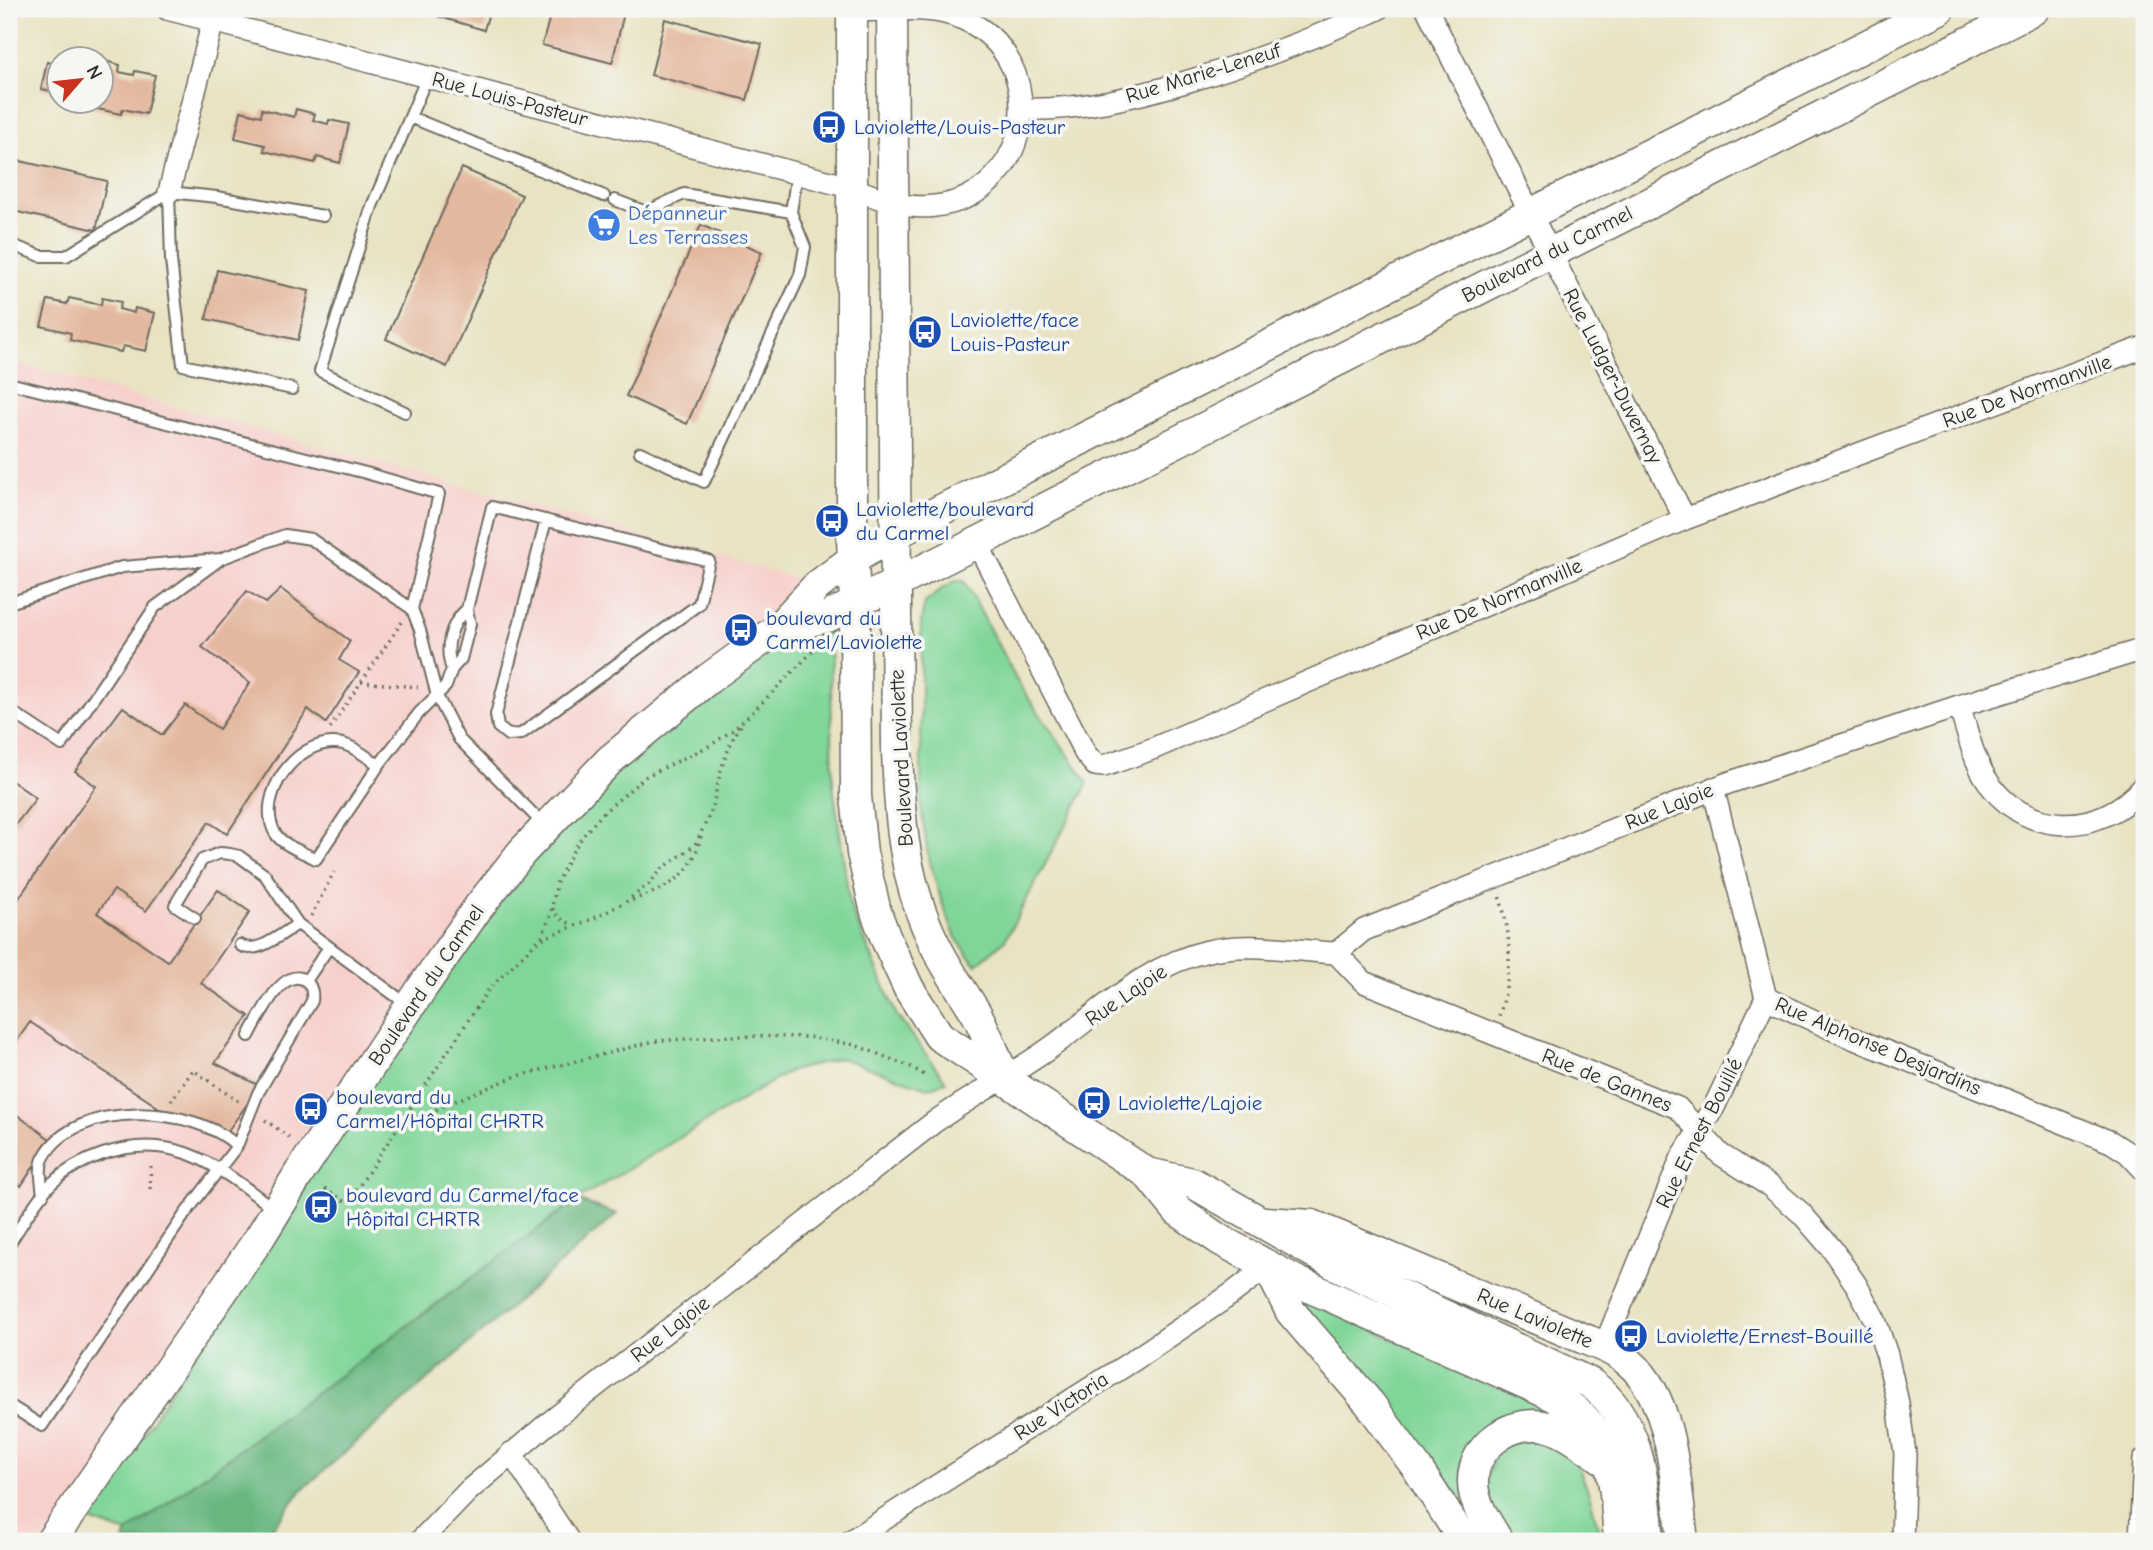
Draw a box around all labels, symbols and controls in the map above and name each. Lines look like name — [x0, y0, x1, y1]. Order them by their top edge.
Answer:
street label: Rue Marie-Leneuf — [1123, 38, 1284, 108]
north arrow — [46, 46, 116, 116]
text: N — [82, 62, 107, 83]
street label: Rue Louis-Pasteur — [430, 67, 591, 131]
bus stop icon: Laviolette/Louis-Pasteur — [810, 108, 848, 146]
place label: Laviolette/Louis-Pasteur — [854, 115, 1066, 139]
place label: Dépanneur Les Terrasses — [628, 201, 748, 249]
street label: Boulevard du Carmel — [1458, 201, 1636, 307]
supermarket icon: Dépanneur Les Terrasses — [585, 206, 623, 244]
street label: Rue Ludger-Duvernay — [1558, 284, 1668, 468]
place label: Laviolette/face Louis-Pasteur — [950, 308, 1079, 356]
bus stop icon: Laviolette/face Louis-Pasteur — [906, 313, 944, 351]
street label: Rue De Normanville — [1939, 349, 2115, 433]
place label: Laviolette/boulevard du Carmel — [856, 497, 1034, 545]
bus stop icon: Laviolette/boulevard du Carmel — [813, 502, 851, 540]
street label: Rue De Normanville — [1412, 553, 1586, 645]
place label: boulevard du Carmel/Laviolette — [766, 606, 922, 654]
bus stop icon: boulevard du Carmel/Laviolette — [722, 611, 760, 649]
street label: Boulevard Laviolette — [884, 669, 918, 847]
street label: Rue Lajoie — [1621, 777, 1717, 835]
street label: Boulevard du Carmel — [363, 900, 489, 1070]
street label: Rue Lajoie — [1081, 959, 1171, 1031]
street label: Rue Alphonse Desjardins — [1772, 992, 1984, 1100]
street label: Rue de Gannes — [1539, 1043, 1675, 1117]
street label: Rue Ernest Bouillé — [1651, 1054, 1747, 1212]
bus stop icon: Laviolette/Lajoie — [1075, 1084, 1113, 1122]
place label: boulevard du Carmel/Hôpital CHRTR — [336, 1085, 544, 1133]
bus stop icon: boulevard du Carmel/Hôpital CHRTR — [292, 1090, 330, 1128]
place label: Laviolette/Lajoie — [1118, 1091, 1262, 1115]
place label: boulevard du Carmel/face Hôpital CHRTR — [346, 1183, 579, 1231]
bus stop icon: boulevard du Carmel/face Hôpital CHRTR — [302, 1188, 340, 1226]
street label: Rue Laviolette — [1473, 1283, 1597, 1353]
street label: Rue Lajoie — [626, 1291, 714, 1367]
bus stop icon: Laviolette/Ernest-Bouillé — [1612, 1317, 1650, 1355]
place label: Laviolette/Ernest-Bouillé — [1656, 1324, 1874, 1348]
street label: Rue Victoria — [1009, 1367, 1113, 1445]

